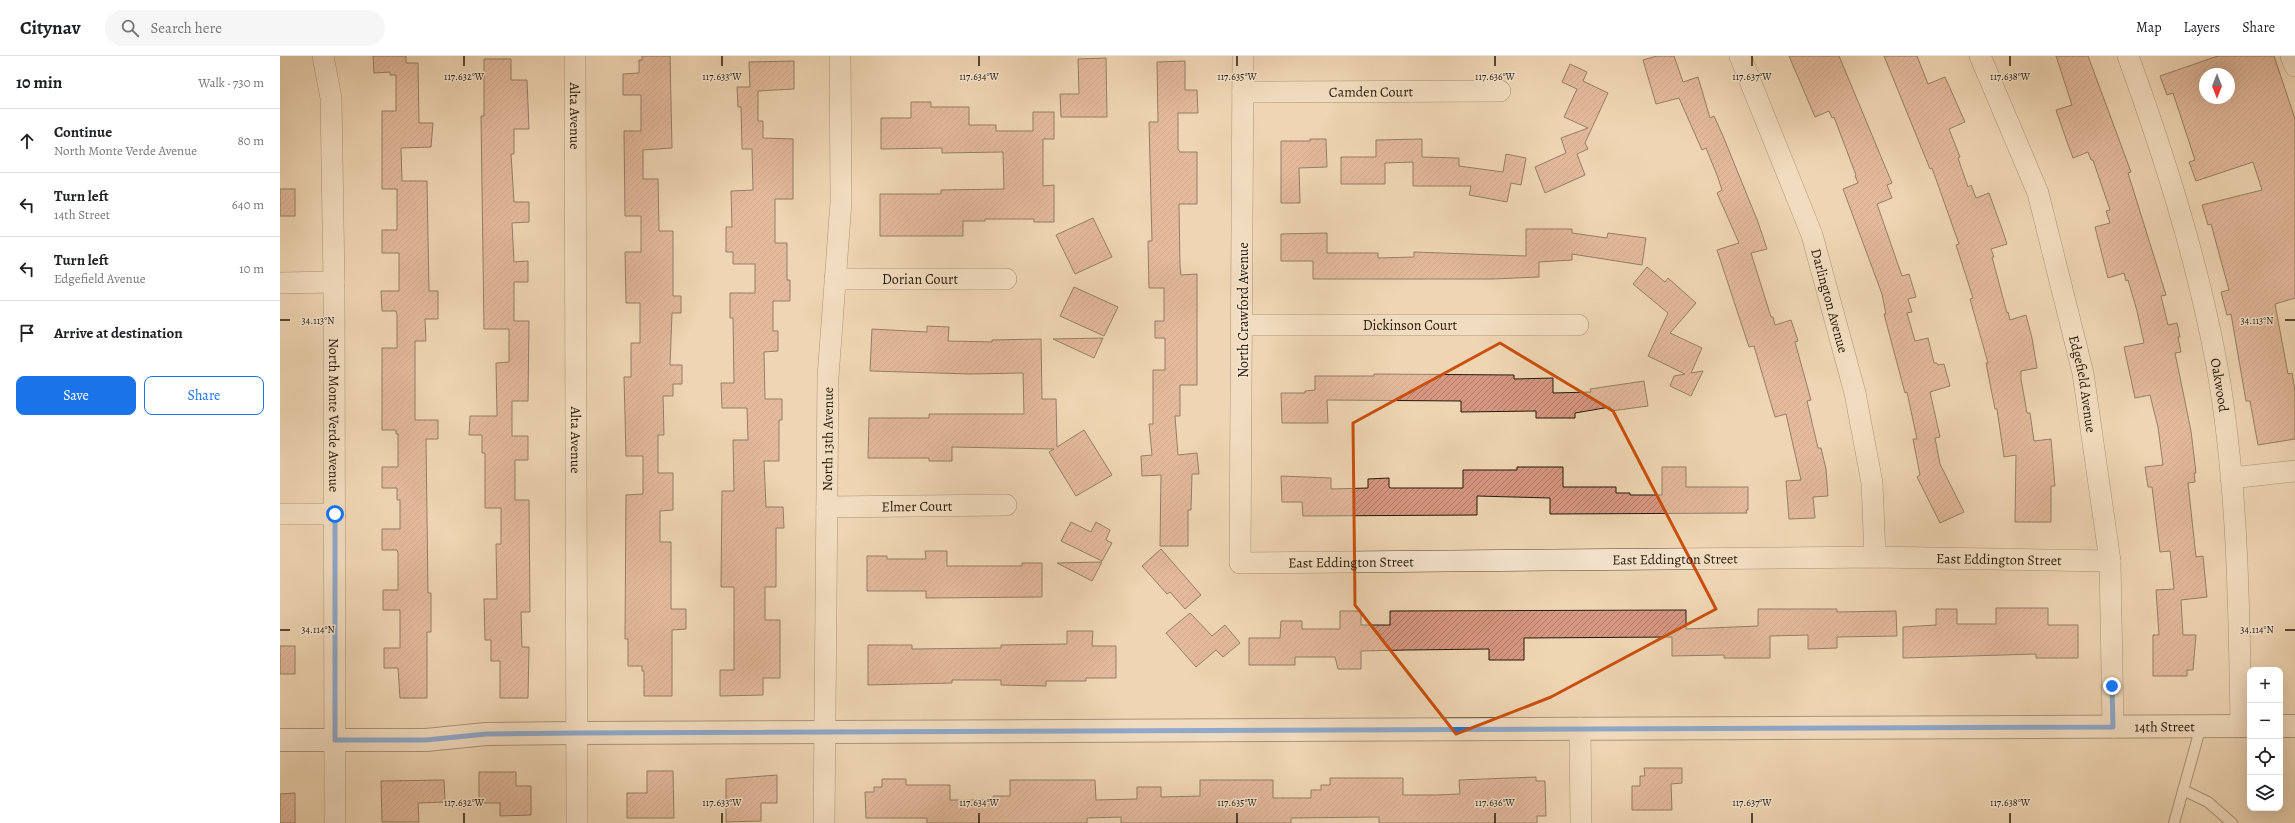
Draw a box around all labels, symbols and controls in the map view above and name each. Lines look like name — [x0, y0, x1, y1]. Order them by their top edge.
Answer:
search box — [105, 10, 385, 46]
text: Citynav — [20, 15, 81, 41]
icon: search — [119, 17, 141, 39]
text: Search here — [151, 18, 222, 38]
text: Map — [2136, 18, 2162, 37]
text: Layers — [2184, 18, 2220, 37]
text: Share — [2242, 18, 2275, 37]
north arrow — [2199, 68, 2235, 104]
text: 117.632°W — [444, 70, 485, 83]
text: 117.633°W — [702, 70, 742, 83]
text: 117.634°W — [959, 70, 1000, 83]
text: 117.635°W — [1217, 70, 1257, 83]
text: 117.636°W — [1475, 70, 1516, 83]
text: 117.637°W — [1732, 70, 1772, 83]
text: 117.638°W — [1990, 70, 2031, 83]
text: 10 min — [16, 71, 62, 94]
text: Walk · 730 m — [198, 74, 264, 91]
street label: Alta Avenue — [566, 81, 585, 150]
street label: Camden Court — [1329, 82, 1414, 101]
text: Continue — [54, 122, 112, 142]
icon: ahead — [16, 130, 38, 152]
text: 80 m — [237, 132, 264, 149]
text: North Monte Verde Avenue — [54, 142, 197, 159]
text: Turn left — [54, 186, 109, 206]
icon: left — [16, 194, 38, 216]
text: 640 m — [232, 196, 264, 213]
text: 14th Street — [54, 206, 110, 223]
street label: North Crawford Avenue — [1234, 242, 1253, 378]
street label: Darlington Avenue — [1807, 246, 1853, 355]
text: Turn left — [54, 250, 109, 270]
icon: left — [16, 258, 38, 280]
text: 10 m — [239, 260, 264, 277]
text: Edgefield Avenue — [54, 270, 146, 287]
street label: Dorian Court — [882, 270, 958, 289]
text: 34.113°N — [302, 314, 334, 327]
text: 34.113°N — [2241, 314, 2273, 327]
street label: Dickinson Court — [1363, 316, 1458, 335]
icon: arrive — [16, 322, 38, 344]
text: Arrive at destination — [54, 323, 183, 343]
street label: Edgefield Avenue — [2064, 333, 2101, 434]
street label: North Monte Verde Avenue — [325, 338, 344, 492]
street label: Oakwood — [2206, 356, 2234, 414]
button: Save — [16, 376, 136, 415]
button: Share — [144, 376, 264, 415]
street label: North 13th Avenue — [817, 387, 837, 491]
street label: Alta Avenue — [566, 405, 586, 474]
street label: Elmer Court — [881, 496, 953, 516]
route start — [326, 505, 344, 523]
street label: East Eddington Street — [1612, 549, 1738, 569]
street label: East Eddington Street — [1936, 549, 2062, 570]
street label: East Eddington Street — [1288, 552, 1414, 572]
text: 34.114°N — [301, 623, 335, 636]
text: 34.114°N — [2240, 623, 2274, 636]
map controls — [2247, 667, 2283, 811]
button: + — [2247, 667, 2283, 703]
route end — [2103, 677, 2121, 695]
button: − — [2247, 703, 2283, 739]
street label: 14th Street — [2134, 717, 2195, 736]
button: locate — [2247, 739, 2283, 775]
button: layers — [2247, 775, 2283, 811]
text: 117.632°W — [444, 796, 485, 809]
text: 117.633°W — [702, 796, 742, 809]
text: 117.634°W — [959, 796, 1000, 809]
text: 117.635°W — [1217, 796, 1257, 809]
text: 117.636°W — [1475, 796, 1516, 809]
text: 117.637°W — [1732, 796, 1772, 809]
text: 117.638°W — [1990, 796, 2031, 809]

